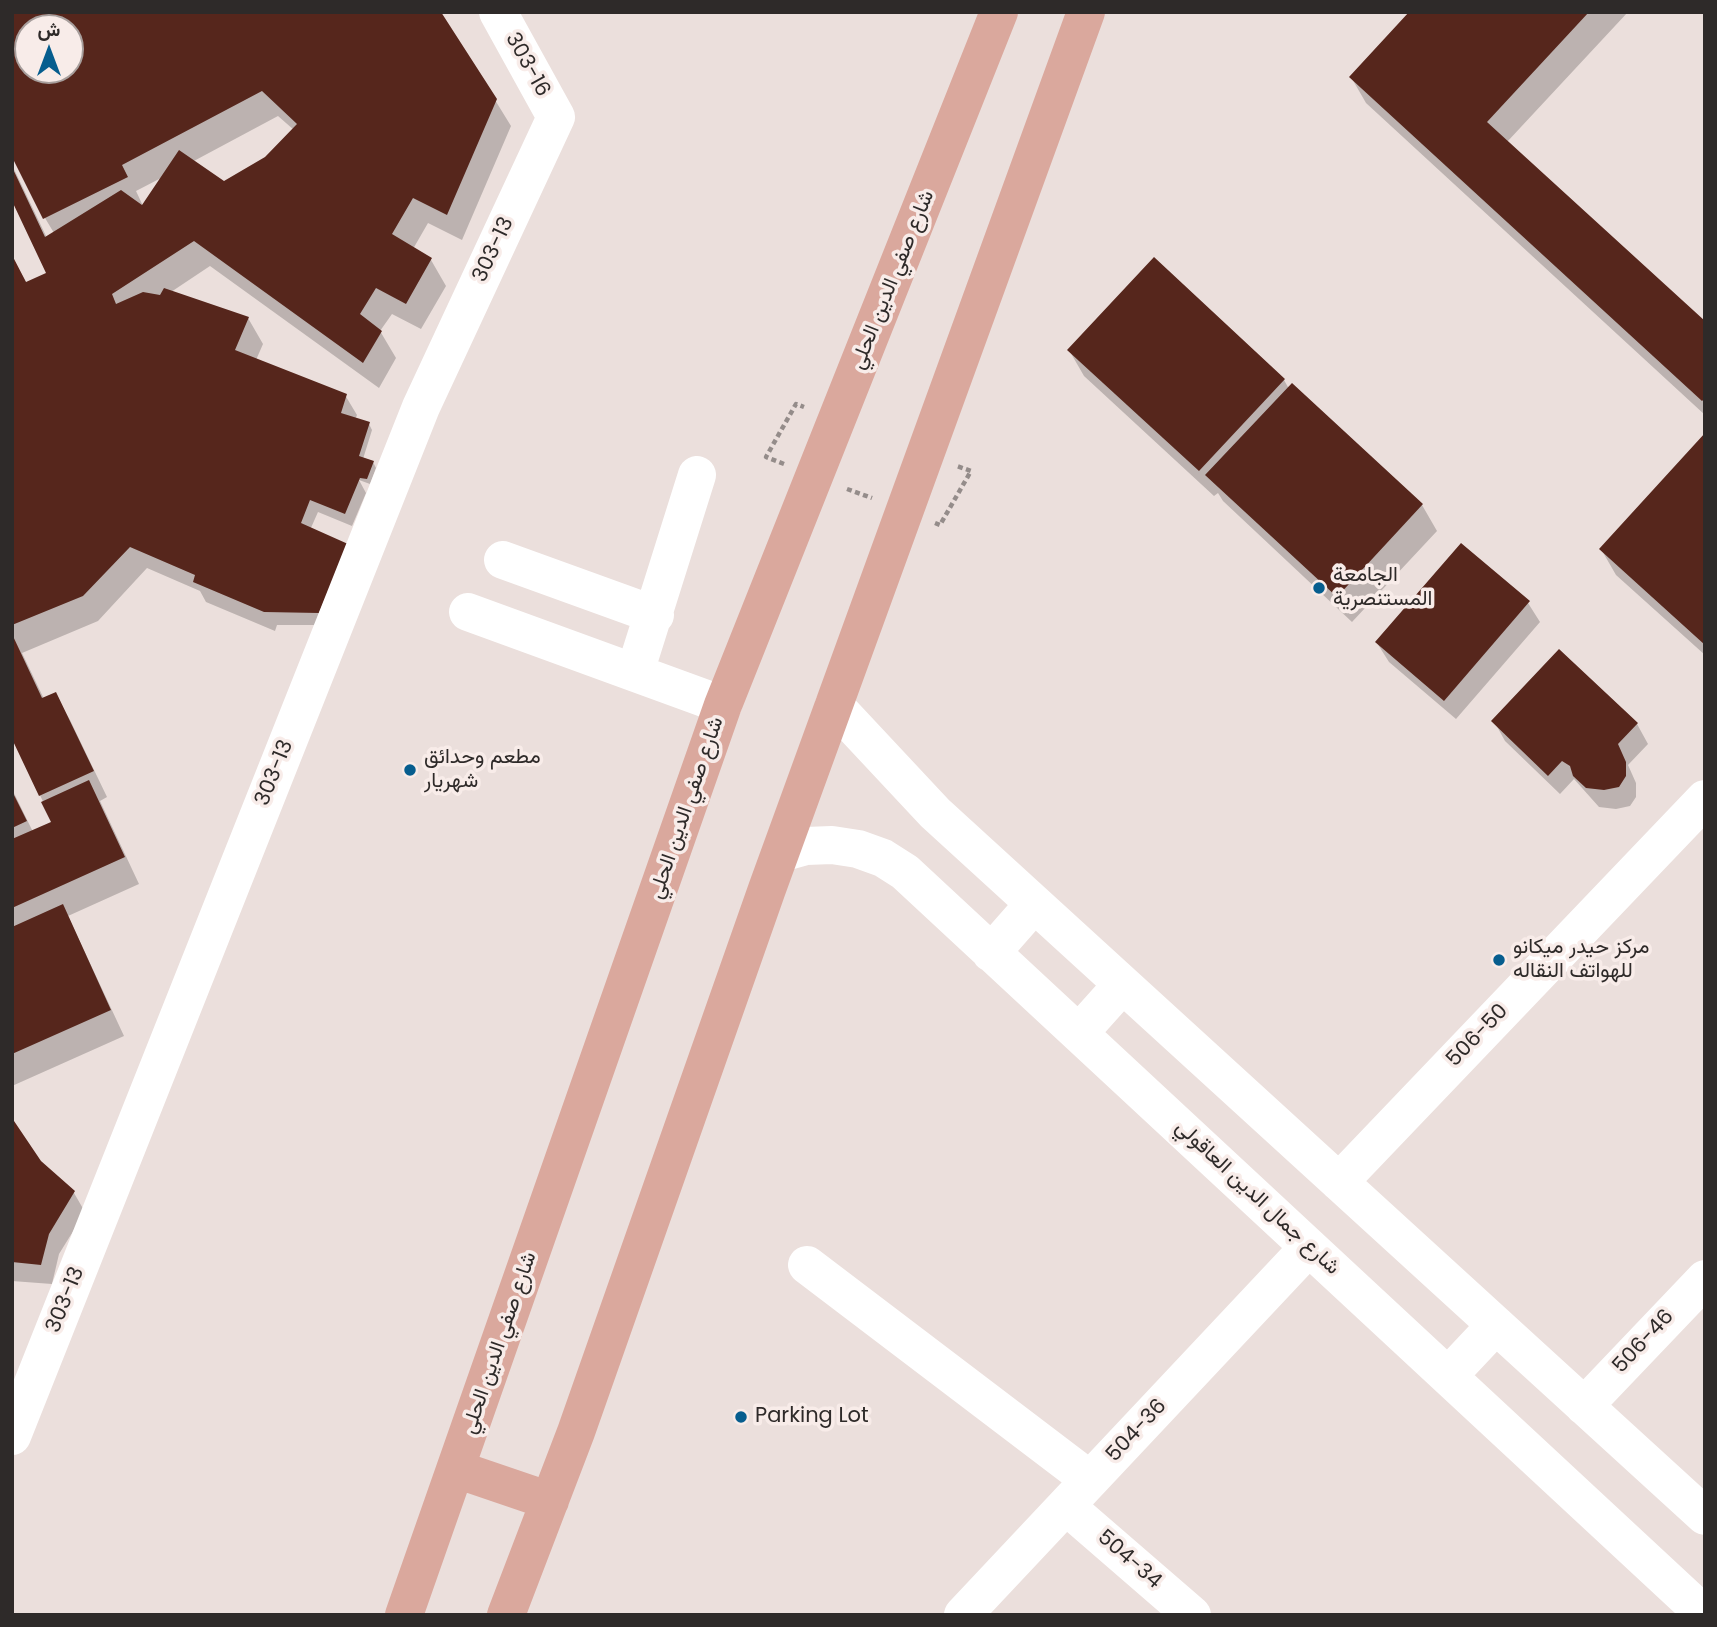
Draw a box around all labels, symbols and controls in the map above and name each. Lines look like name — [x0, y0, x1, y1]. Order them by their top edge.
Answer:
north arrow — [14, 14, 84, 84]
text: ش — [38, 16, 60, 43]
street label: 303-16 — [499, 28, 555, 102]
street label: شارع صفي الدين الحلي — [846, 187, 940, 373]
street label: 303-13 — [468, 214, 520, 286]
place label: الجامعة المستنصرية — [1333, 563, 1432, 613]
marker: الجامعة المستنصرية — [1311, 580, 1327, 596]
street label: شارع صفي الدين الحلي — [644, 714, 730, 902]
street label: 303-13 — [250, 736, 300, 810]
place label: مطعم وحدائق شهريار — [424, 745, 541, 795]
marker: مطعم وحدائق شهريار — [402, 762, 418, 778]
place label: مركز حيدر ميكانو للهواتف النقاله — [1513, 935, 1649, 985]
marker: مركز حيدر ميكانو للهواتف النقاله — [1491, 952, 1507, 968]
street label: 506-50 — [1442, 999, 1514, 1073]
street label: شارع جمال الدين العاقولي — [1170, 1115, 1344, 1281]
street label: شارع صفي الدين الحلي — [457, 1249, 543, 1437]
street label: 303-13 — [41, 1263, 91, 1337]
street label: 506-46 — [1608, 1305, 1680, 1379]
street label: 504-36 — [1102, 1394, 1172, 1468]
place label: Parking Lot — [755, 1404, 869, 1430]
marker: Parking Lot — [733, 1409, 749, 1425]
street label: 504-34 — [1092, 1525, 1166, 1595]

